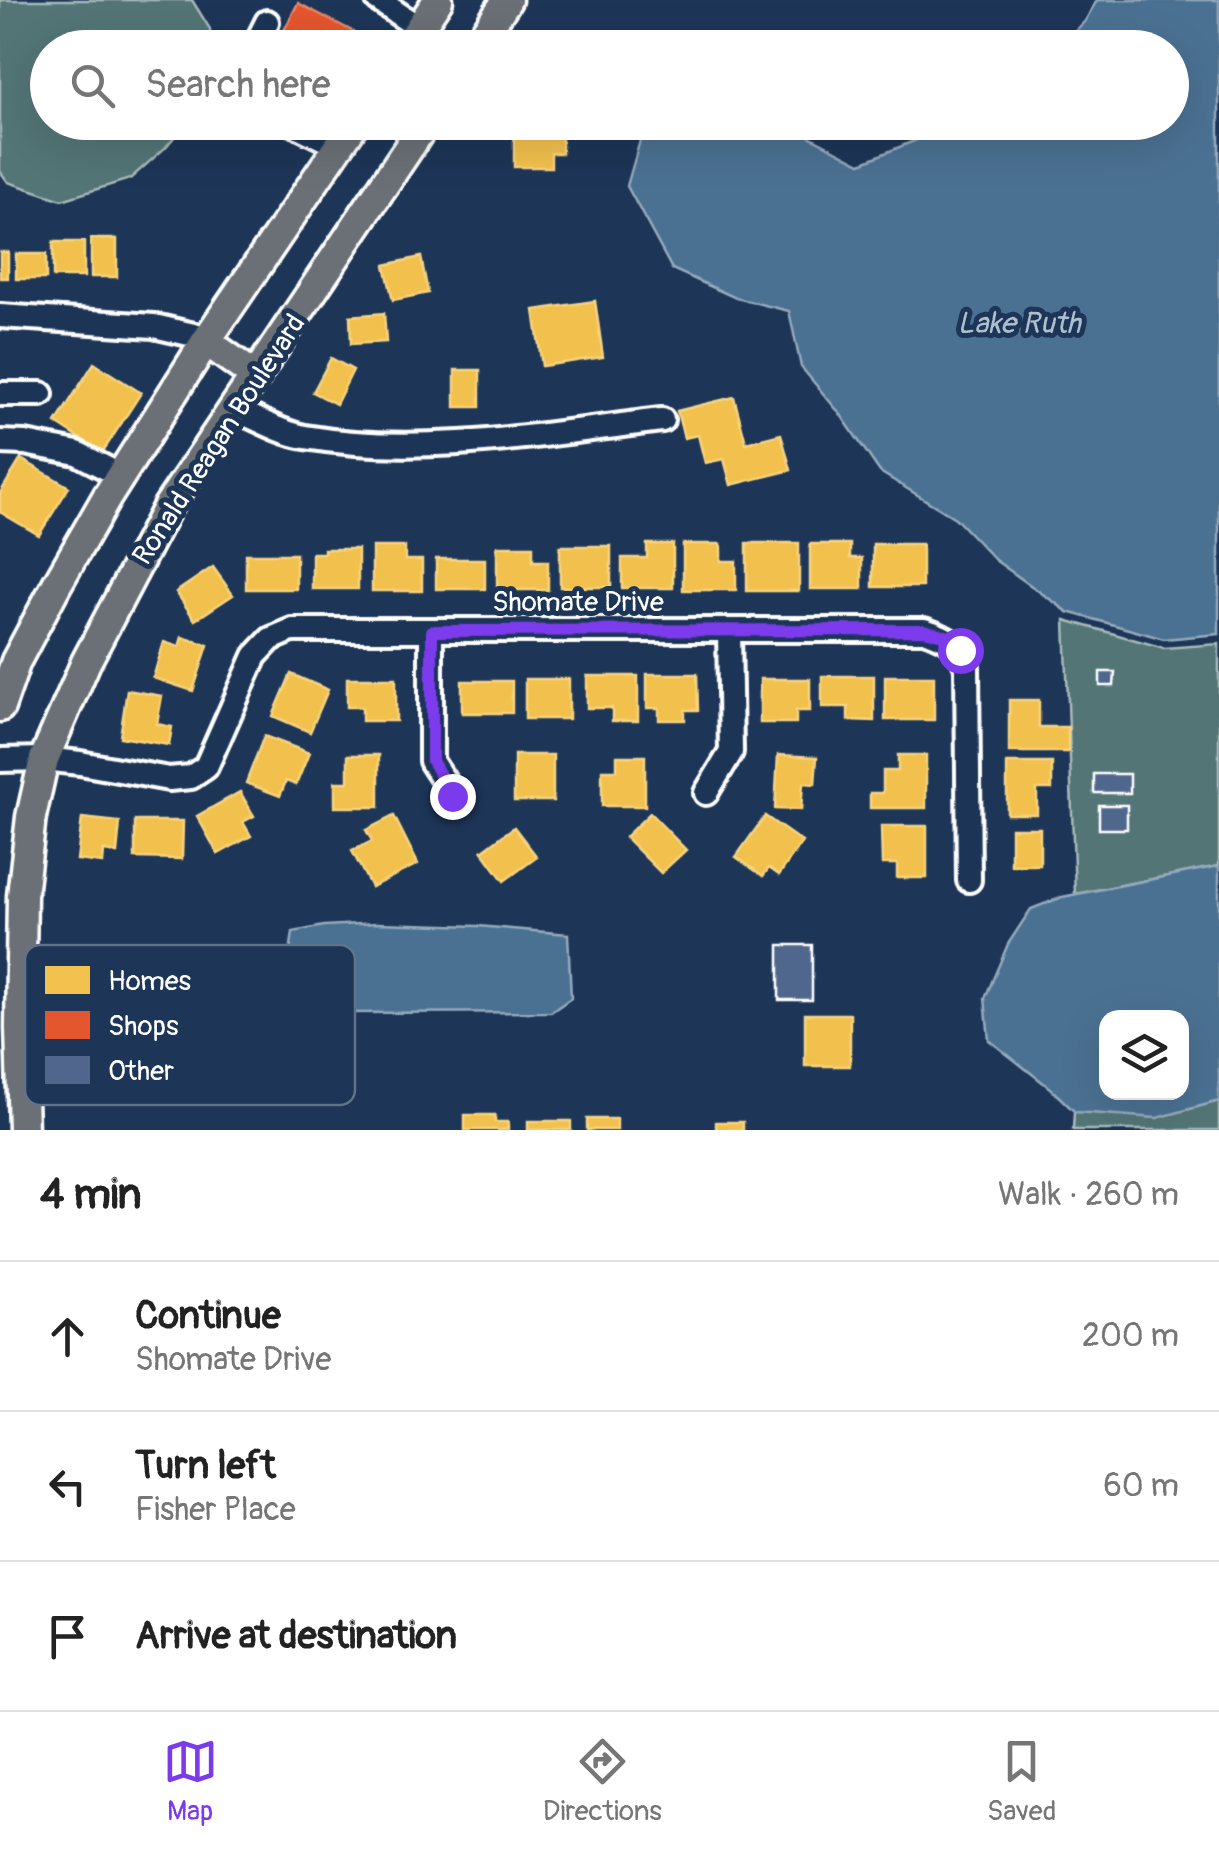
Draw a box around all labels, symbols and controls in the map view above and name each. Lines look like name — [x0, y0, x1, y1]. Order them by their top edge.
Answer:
search box — [30, 30, 1189, 140]
icon: search — [65, 58, 120, 113]
text: Search here — [145, 61, 331, 109]
water label: Lake Ruth — [957, 305, 1083, 342]
street label: Ronald Reagan Boulevard — [125, 308, 313, 572]
street label: Shomate Drive — [492, 585, 664, 620]
route start — [938, 628, 984, 674]
route end — [430, 774, 476, 820]
legend — [25, 945, 355, 1105]
text: Homes — [108, 964, 192, 999]
text: Shops — [108, 1009, 179, 1044]
map controls — [1099, 1010, 1189, 1100]
button: layers — [1099, 1010, 1189, 1100]
text: Other — [108, 1054, 174, 1089]
text: 4 min — [40, 1169, 142, 1221]
text: Walk · 260 m — [998, 1175, 1179, 1215]
text: Continue — [135, 1292, 281, 1340]
icon: ahead — [40, 1309, 95, 1364]
text: 200 m — [1082, 1316, 1179, 1356]
text: Shomate Drive — [135, 1340, 331, 1380]
text: Turn left — [135, 1442, 276, 1490]
icon: left — [40, 1459, 95, 1514]
text: 60 m — [1103, 1466, 1179, 1506]
text: Fisher Place — [135, 1490, 296, 1530]
icon: arrive — [40, 1609, 95, 1664]
text: Arrive at destination — [135, 1612, 457, 1660]
tab: Map — [163, 1734, 218, 1829]
tab: Directions — [543, 1734, 662, 1829]
tab: Saved — [987, 1734, 1056, 1829]

